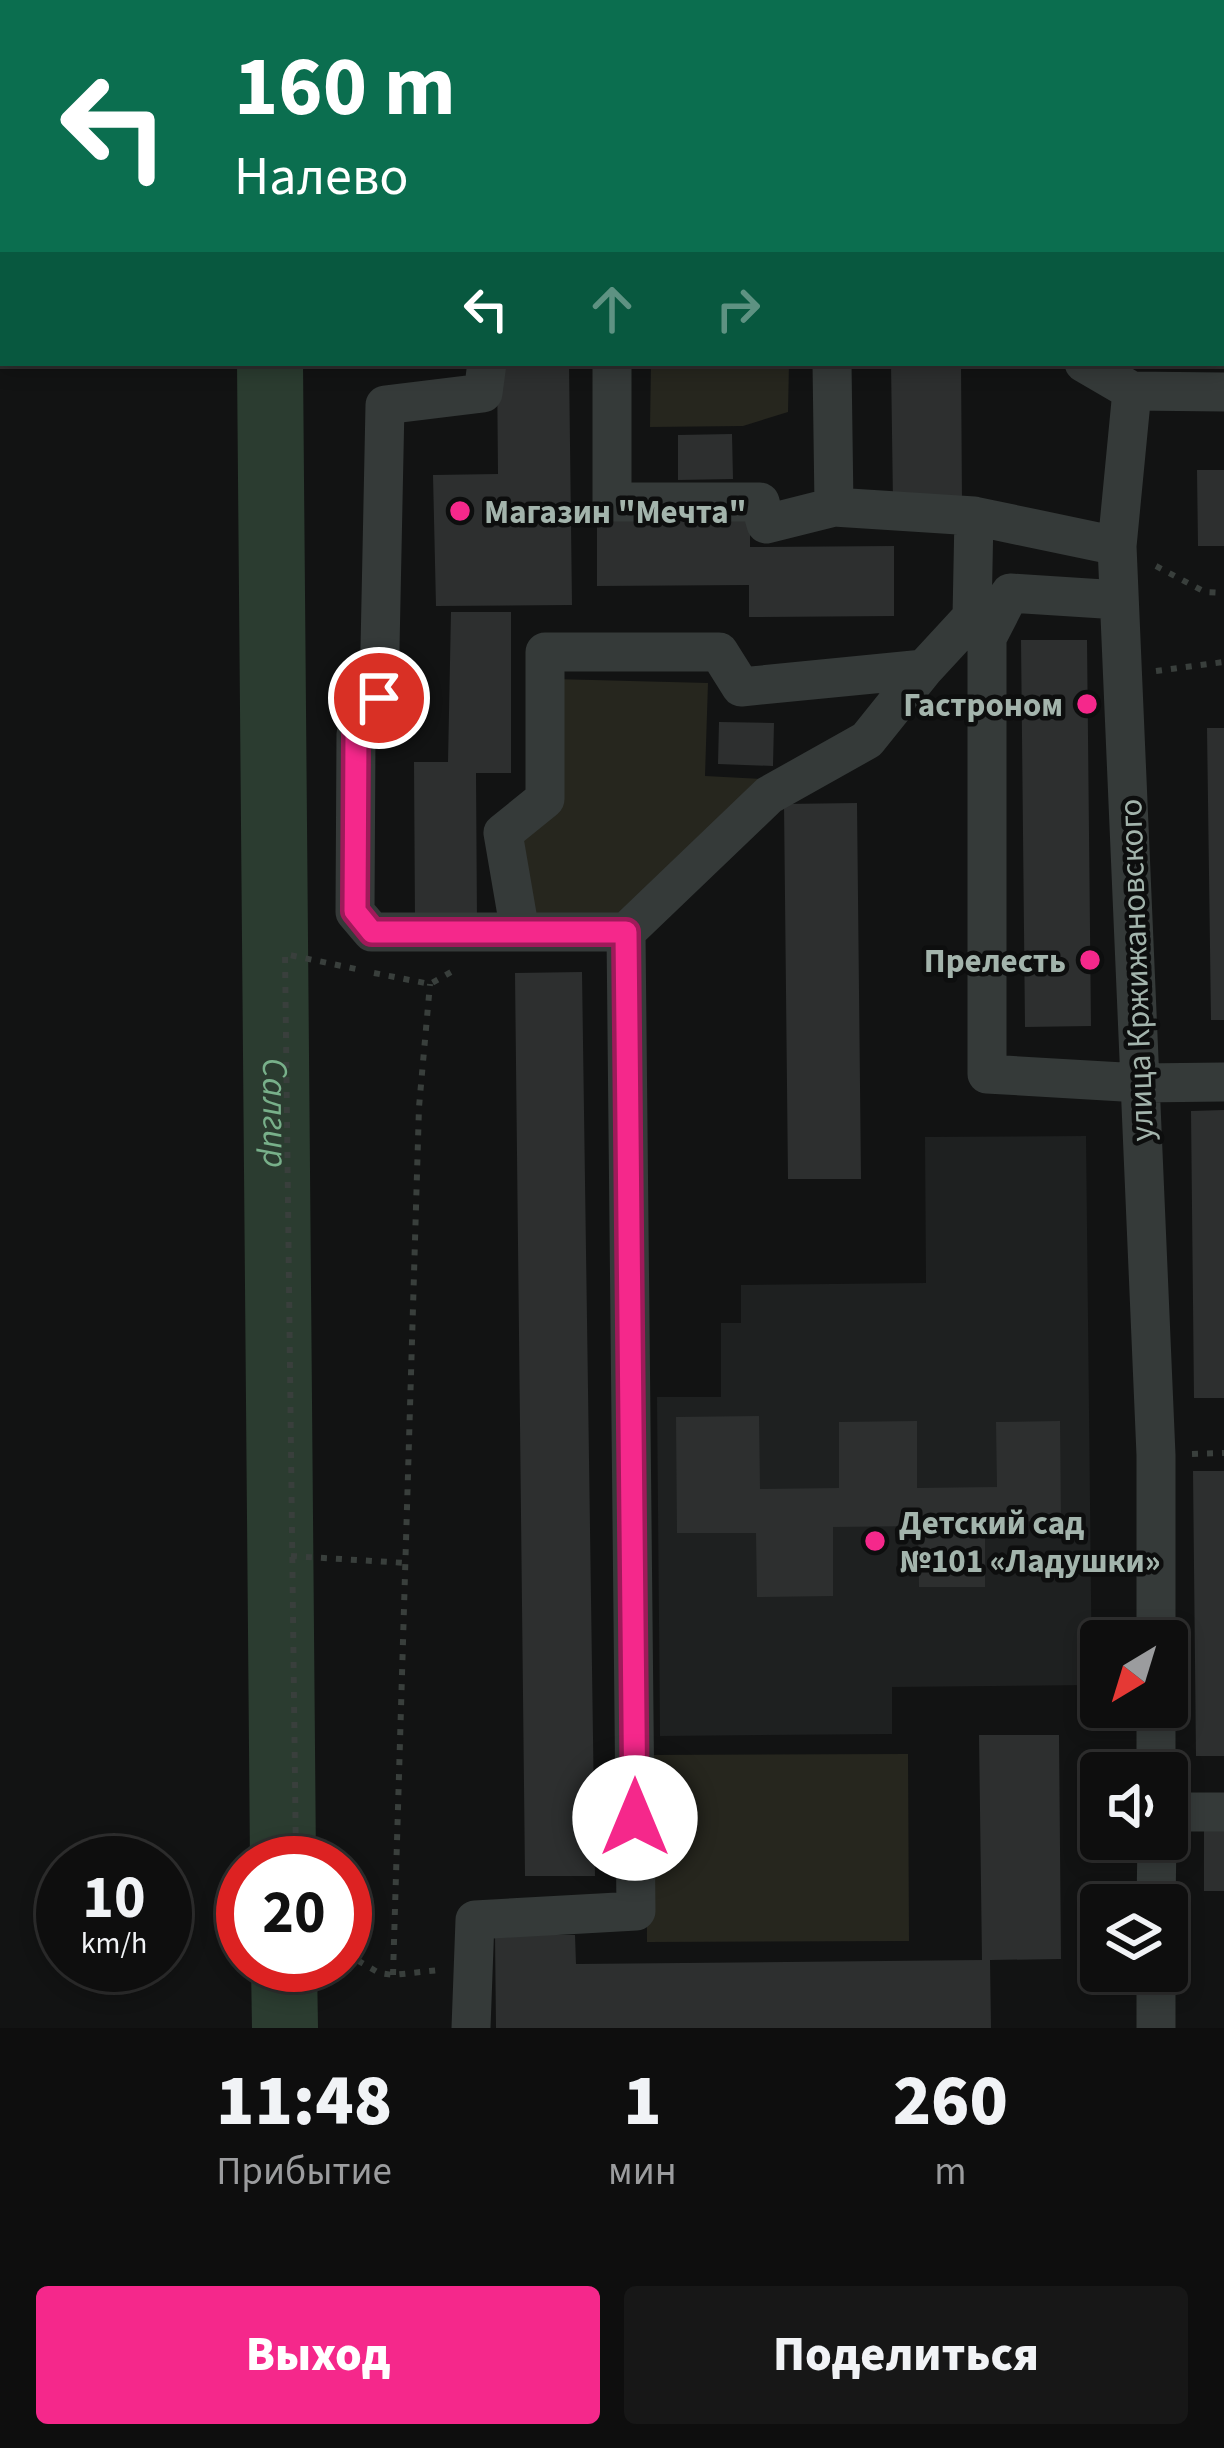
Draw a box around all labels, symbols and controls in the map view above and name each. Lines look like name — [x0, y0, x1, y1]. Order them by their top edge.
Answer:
text: 160 m — [234, 28, 456, 148]
icon: left — [36, 48, 192, 204]
text: Налево — [234, 139, 409, 216]
icon: left — [453, 276, 519, 342]
icon: ahead — [579, 276, 645, 342]
icon: right — [705, 276, 771, 342]
place label: Магазин "Мечта" — [484, 489, 746, 536]
marker: Магазин "Мечта" — [447, 498, 473, 524]
pin — [328, 647, 430, 749]
icon: arrive — [346, 665, 412, 731]
place label: Гастроном — [903, 682, 1063, 729]
marker: Гастроном — [1074, 691, 1100, 717]
street label: улица Кржижановского — [1107, 798, 1166, 1142]
place label: Прелесть — [924, 938, 1066, 985]
marker: Прелесть — [1077, 947, 1103, 973]
water label: Салгир — [249, 1058, 301, 1168]
place label: Детский сад №101 «Ладушки» — [899, 1500, 1161, 1585]
marker: Детский сад №101 «Ладушки» — [862, 1528, 888, 1554]
north arrow — [1080, 1620, 1188, 1728]
map controls — [1080, 1620, 1188, 1992]
button: sound — [1080, 1752, 1188, 1860]
position arrow — [572, 1755, 698, 1881]
speed limit sign: 20 — [216, 1836, 372, 1992]
text: 10 — [82, 1856, 146, 1941]
button: layers — [1080, 1884, 1188, 1992]
text: km/h — [81, 1922, 147, 1965]
text: 11:48 — [216, 2050, 392, 2153]
text: 1 — [623, 2050, 662, 2153]
text: 260 — [893, 2050, 1008, 2153]
text: Прибытие — [216, 2144, 392, 2200]
text: мин — [608, 2144, 677, 2200]
text: m — [934, 2144, 967, 2200]
button: Выход — [36, 2286, 600, 2424]
button: Поделиться — [624, 2286, 1188, 2424]

